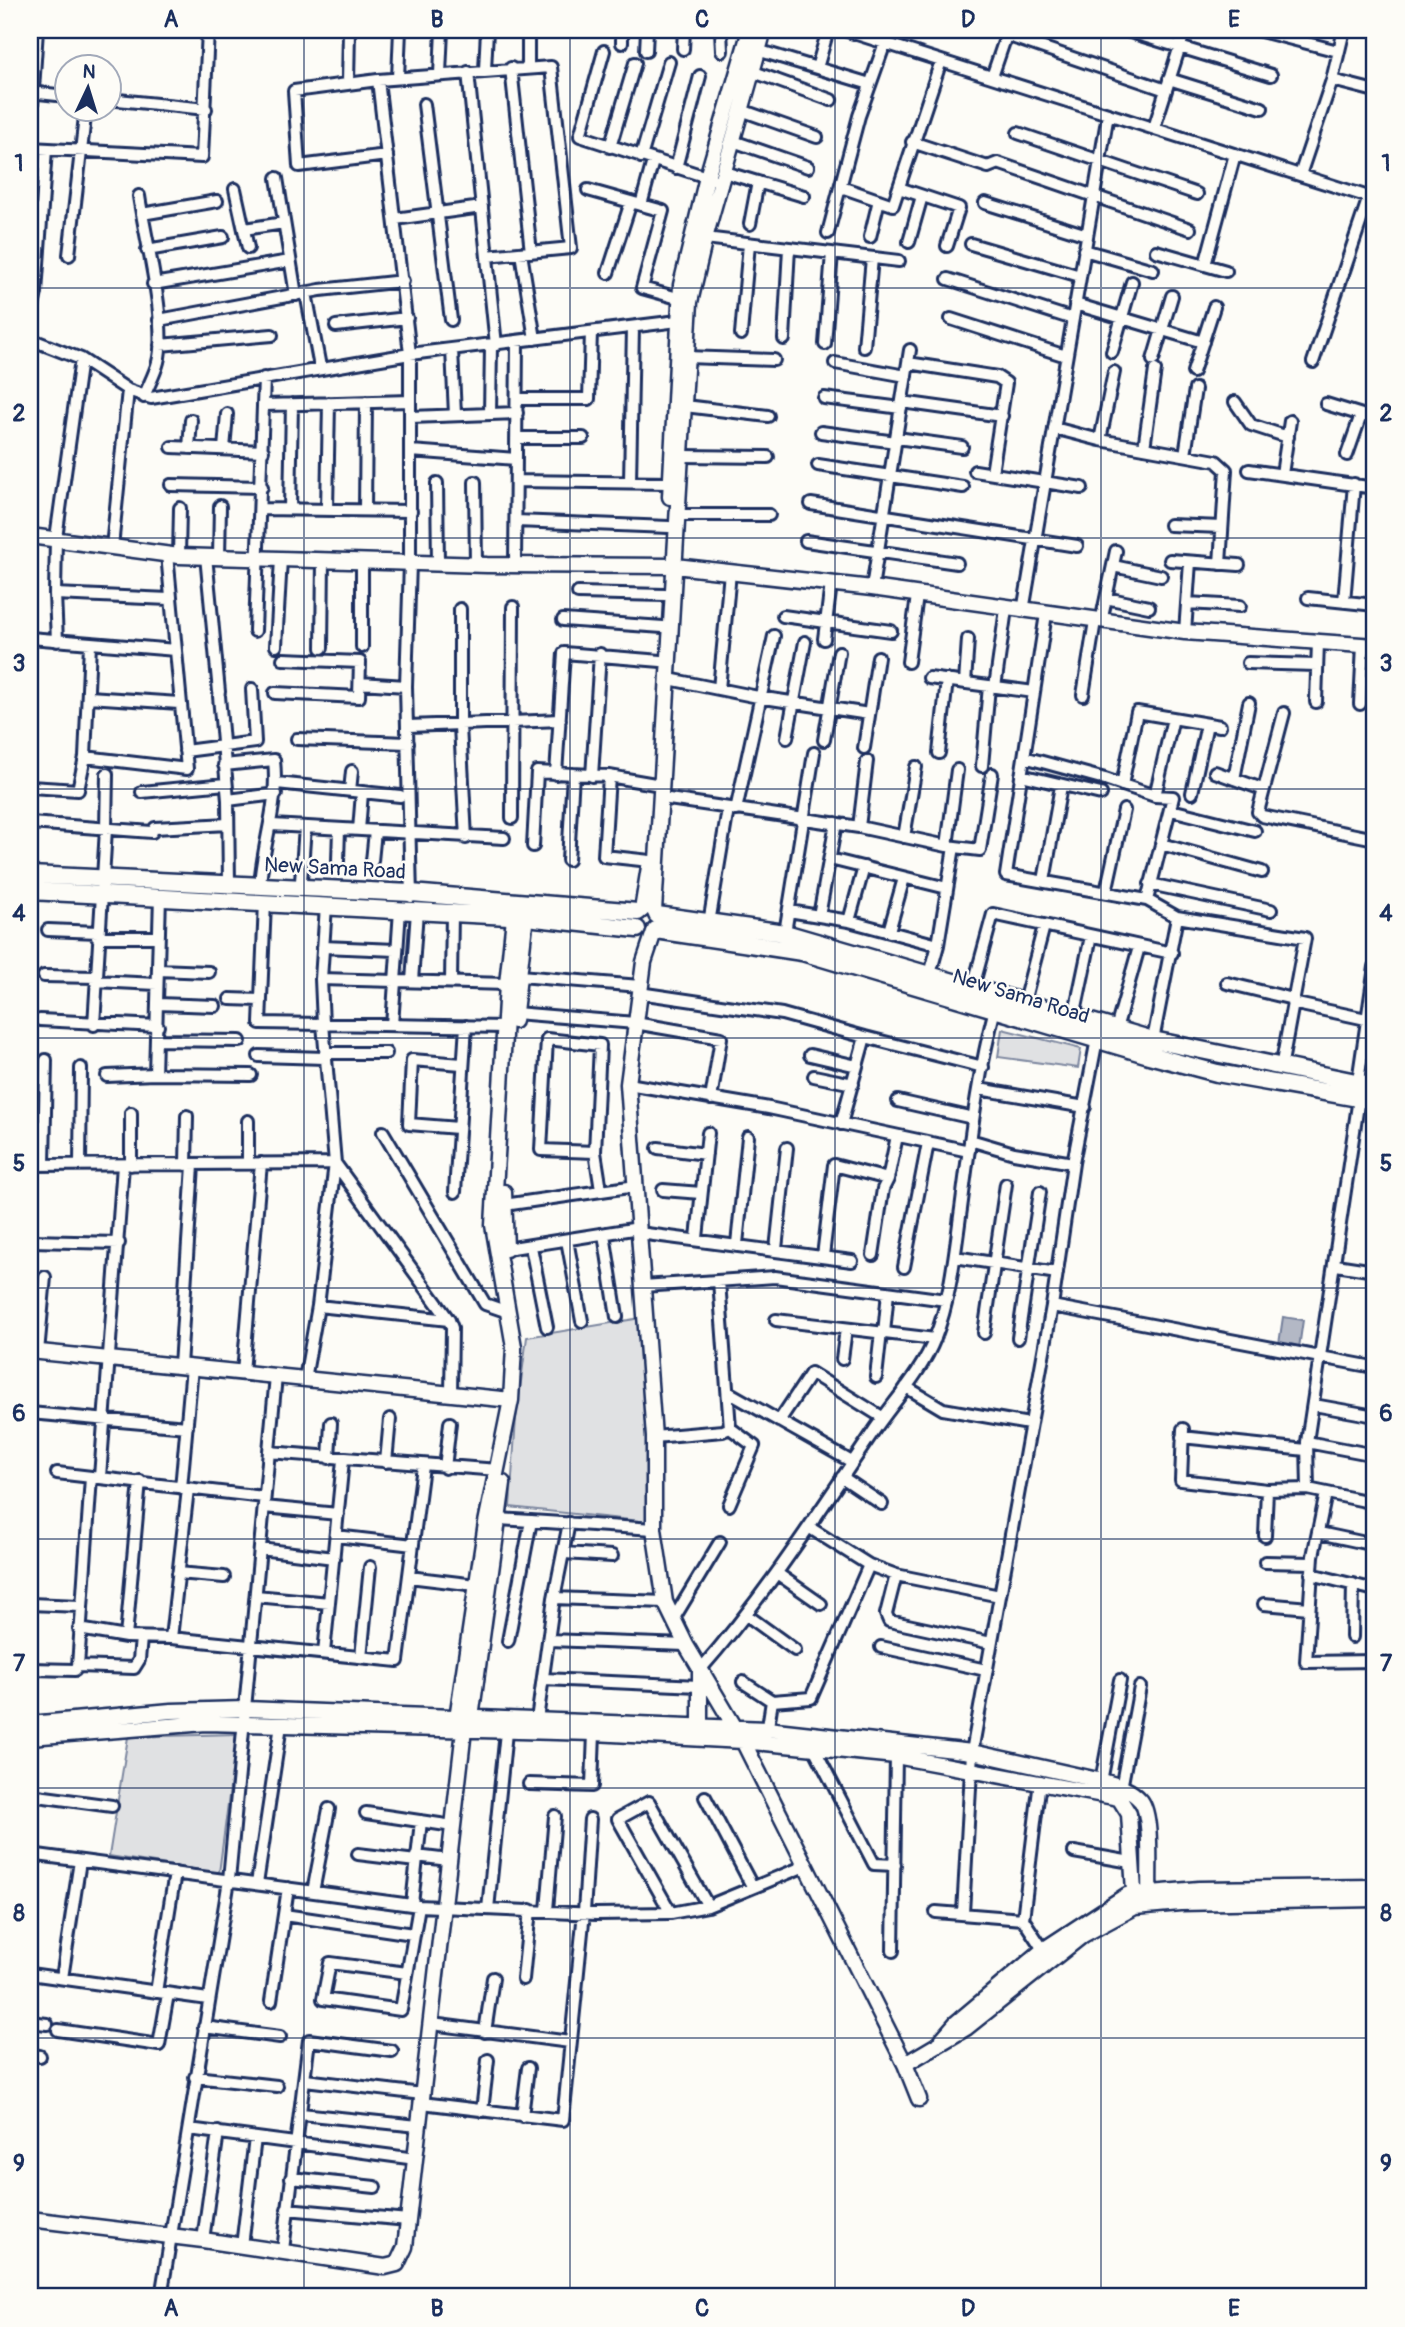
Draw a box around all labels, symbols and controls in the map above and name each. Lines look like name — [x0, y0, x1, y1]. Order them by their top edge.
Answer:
text: A — [164, 5, 179, 34]
text: B — [430, 5, 444, 34]
text: C — [695, 5, 709, 34]
text: D — [961, 5, 975, 34]
text: E — [1228, 5, 1240, 34]
north arrow — [52, 52, 122, 122]
text: N — [82, 60, 97, 84]
text: 1 — [15, 149, 24, 178]
text: 1 — [1382, 149, 1391, 178]
text: 2 — [13, 399, 26, 428]
text: 2 — [1380, 399, 1393, 428]
text: 3 — [13, 649, 25, 678]
text: 3 — [1380, 649, 1392, 678]
street label: New Sama Road — [263, 851, 406, 886]
text: 4 — [12, 899, 26, 928]
text: 4 — [1379, 899, 1393, 928]
street label: New Sama Road — [949, 963, 1093, 1030]
text: 5 — [13, 1149, 25, 1178]
text: 5 — [1380, 1149, 1392, 1178]
text: 6 — [12, 1399, 26, 1428]
text: 6 — [1379, 1399, 1393, 1428]
text: 7 — [13, 1649, 26, 1678]
text: 7 — [1380, 1649, 1393, 1678]
text: 8 — [13, 1899, 25, 1928]
text: 8 — [1380, 1899, 1392, 1928]
text: 9 — [13, 2149, 25, 2178]
text: 9 — [1380, 2149, 1392, 2178]
text: A — [164, 2294, 179, 2323]
text: B — [430, 2294, 444, 2323]
text: C — [695, 2294, 709, 2323]
text: D — [961, 2294, 975, 2323]
text: E — [1228, 2294, 1240, 2323]

